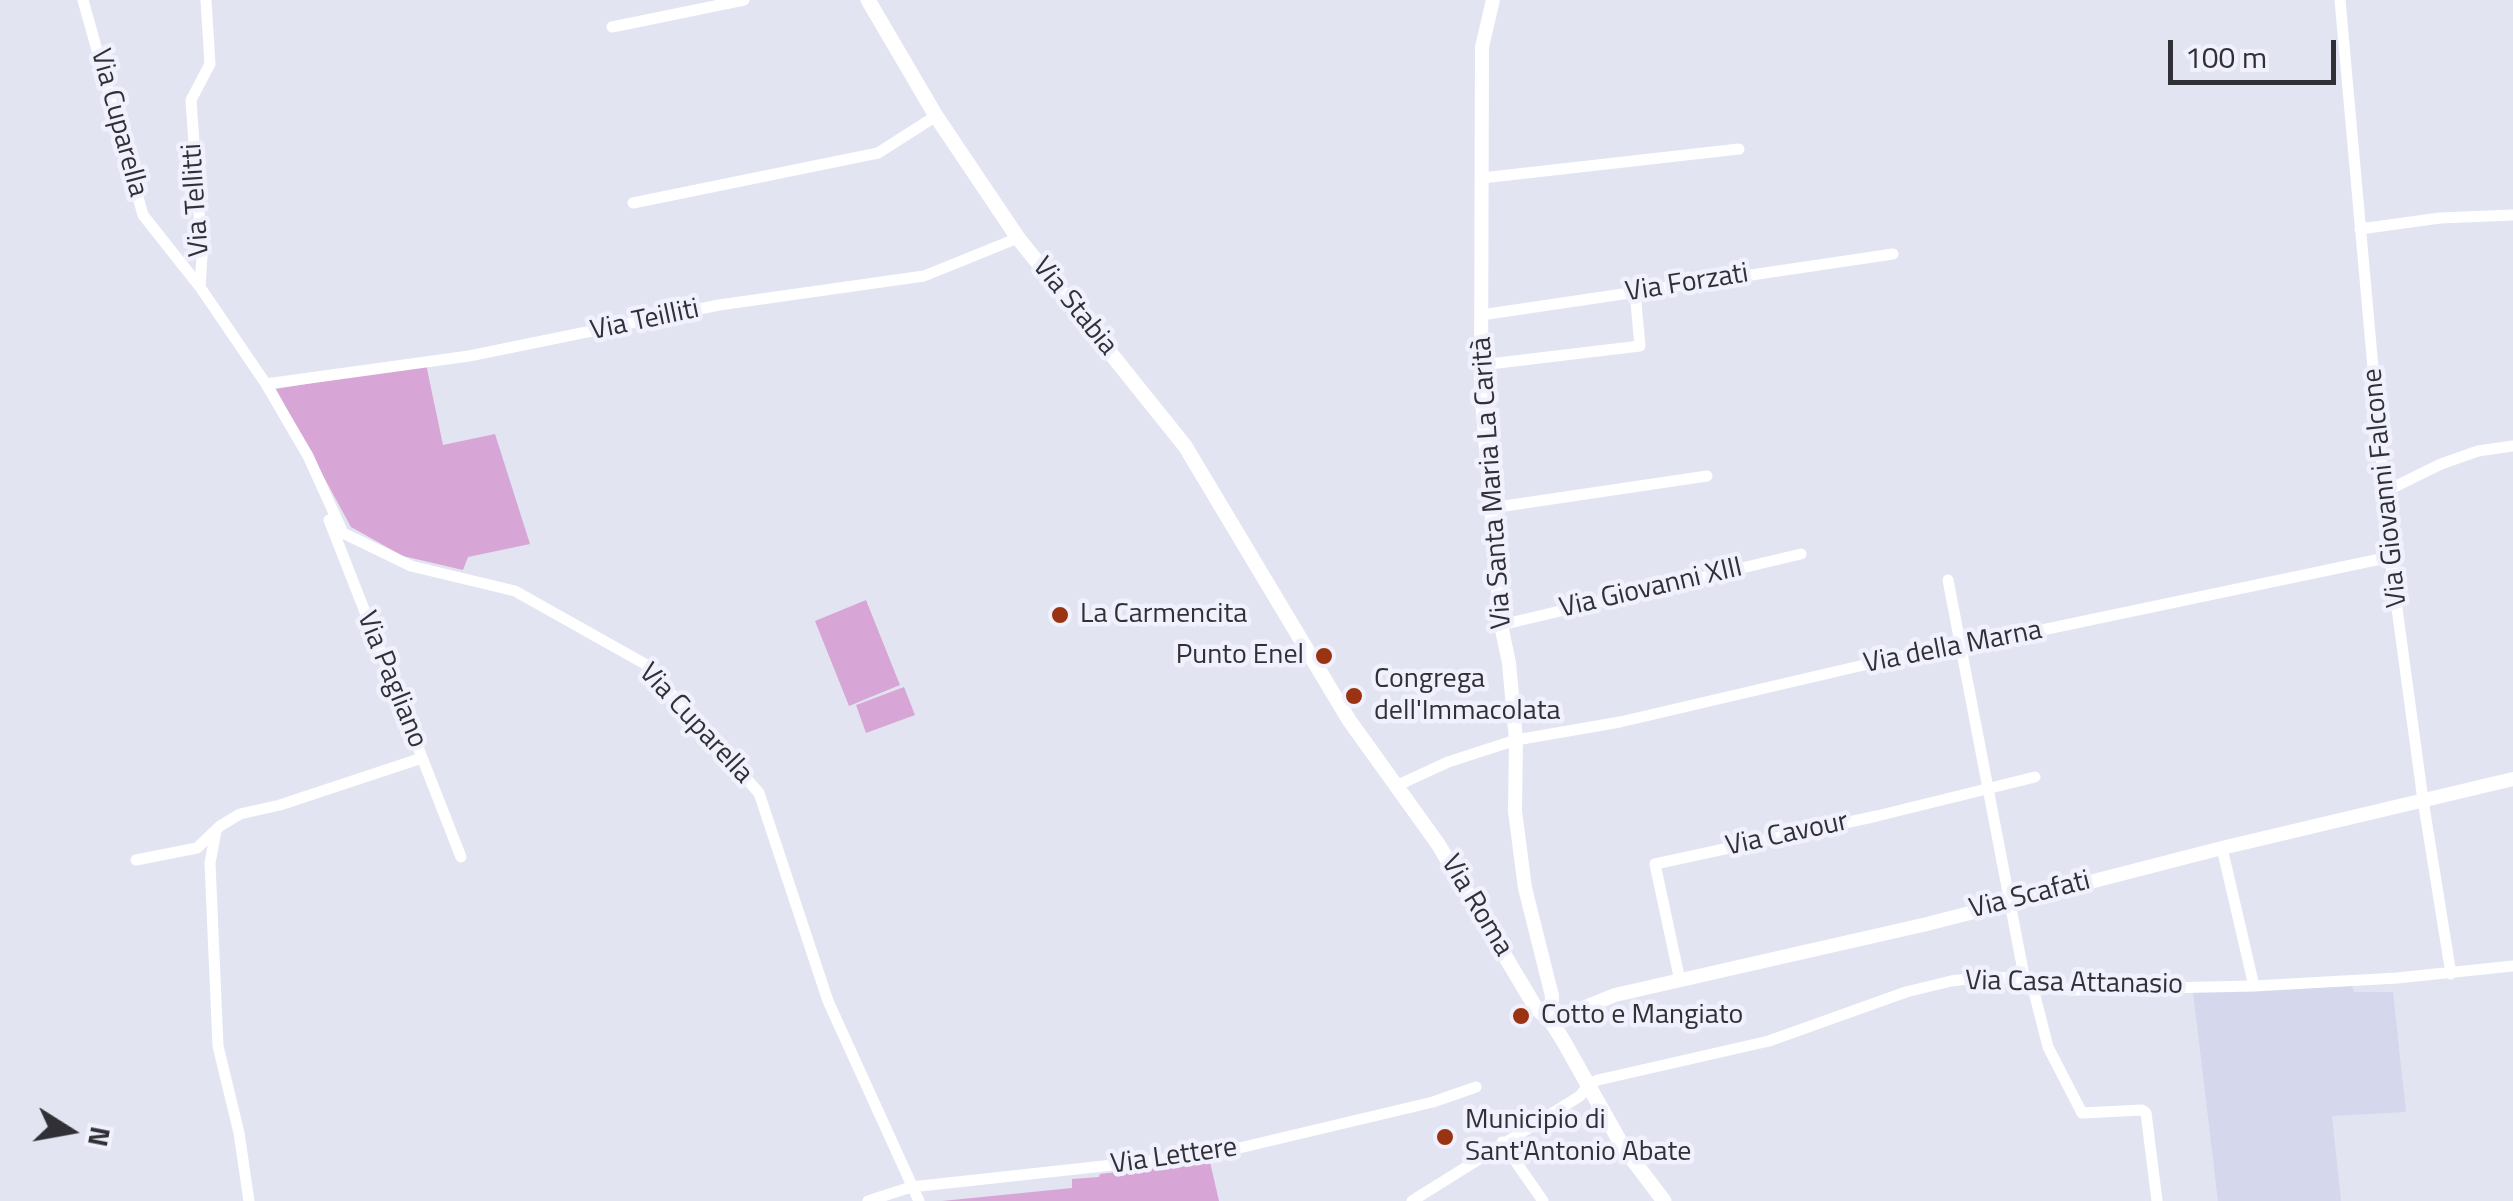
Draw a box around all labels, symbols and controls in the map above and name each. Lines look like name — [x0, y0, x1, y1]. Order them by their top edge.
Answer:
scale bar — [2173, 20, 2340, 82]
text: 100 m — [2185, 34, 2267, 80]
street label: Via Cuparella — [82, 45, 154, 201]
street label: Via Tellitti — [176, 142, 218, 258]
street label: Via Stabia — [1024, 251, 1124, 363]
street label: Via Forzati — [1623, 258, 1751, 310]
street label: Via Teilliti — [588, 293, 702, 349]
street label: Via Santa Maria La Carità — [1466, 336, 1520, 630]
street label: Via Giovanni Falcone — [2357, 367, 2415, 609]
street label: Via Giovanni XIII — [1556, 552, 1746, 626]
place label: La Carmencita — [1080, 598, 1247, 632]
marker: La Carmencita — [1049, 604, 1071, 626]
street label: Via Pagliano — [348, 607, 434, 753]
street label: Via della Marna — [1861, 614, 2045, 682]
place label: Punto Enel — [1176, 639, 1304, 673]
marker: Punto Enel — [1313, 645, 1335, 667]
street label: Via Cuparella — [631, 657, 759, 791]
place label: Congrega dell'Immacolata — [1374, 663, 1561, 729]
marker: Congrega dell'Immacolata — [1343, 685, 1365, 707]
street label: Via Cavour — [1723, 806, 1851, 864]
street label: Via Roma — [1433, 849, 1519, 963]
street label: Via Scafati — [1966, 865, 2094, 927]
street label: Via Casa Attanasio — [1965, 965, 2183, 1003]
place label: Cotto e Mangiato — [1541, 999, 1743, 1033]
marker: Cotto e Mangiato — [1510, 1005, 1532, 1027]
north arrow — [20, 1081, 120, 1181]
place label: Municipio di Sant'Antonio Abate — [1465, 1104, 1691, 1170]
text: N — [77, 1123, 123, 1150]
marker: Municipio di Sant'Antonio Abate — [1434, 1126, 1456, 1148]
street label: Via Lettere — [1109, 1132, 1239, 1182]

